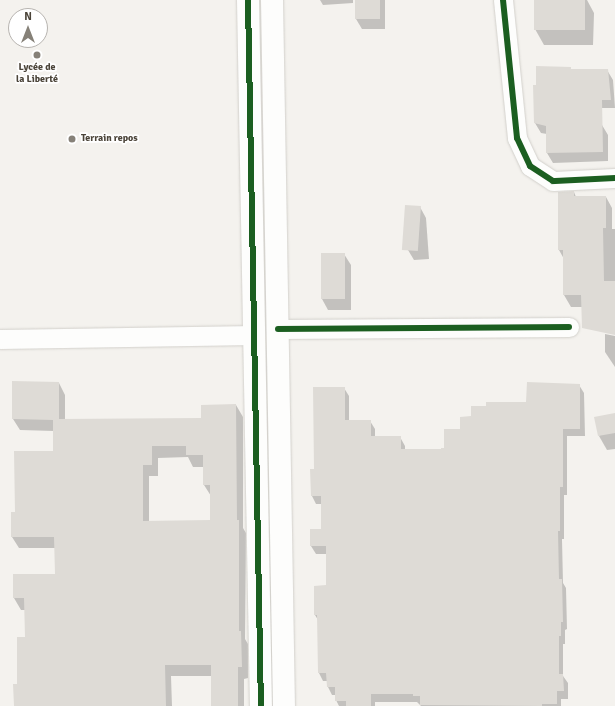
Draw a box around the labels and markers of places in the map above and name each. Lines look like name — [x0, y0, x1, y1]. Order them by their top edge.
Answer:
marker: Lycée de la Liberté — [32, 50, 42, 60]
place label: Lycée de la Liberté — [16, 61, 58, 84]
marker: Terrain repos — [66, 133, 78, 145]
place label: Terrain repos — [81, 133, 138, 145]

